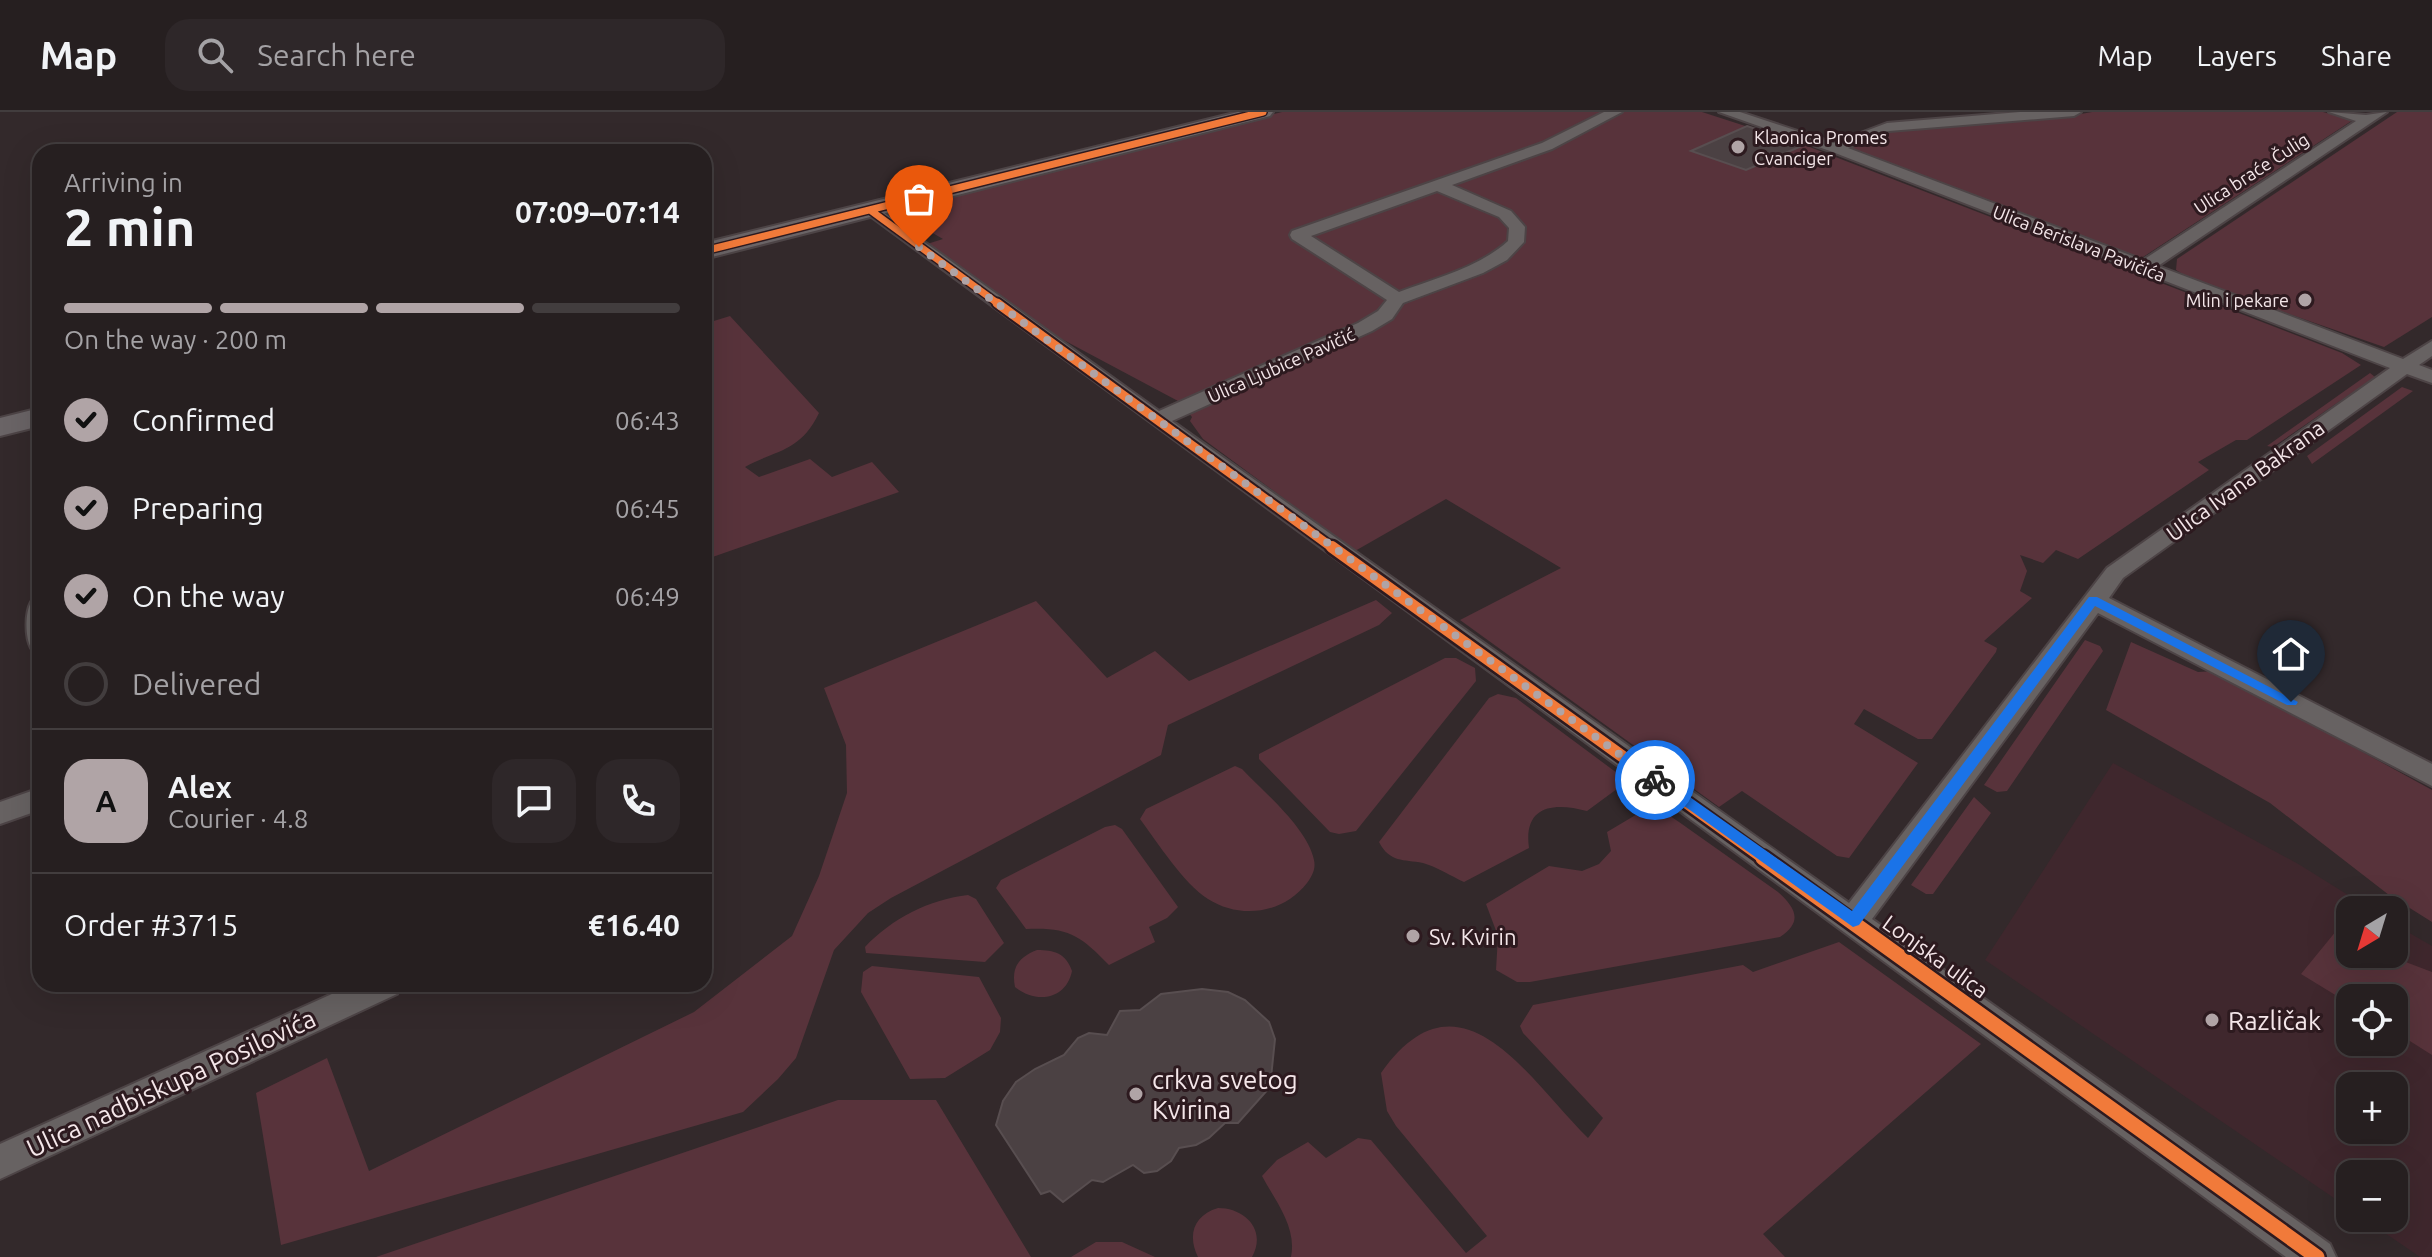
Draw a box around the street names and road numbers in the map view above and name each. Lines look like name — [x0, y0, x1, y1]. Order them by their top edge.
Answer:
street label: Ulica braće Čulig — [2189, 128, 2312, 218]
street label: Ulica Berislava Pavičića — [1990, 201, 2168, 285]
street label: Ulica Ljubice Pavičić — [1205, 324, 1357, 406]
street label: Ulica Ivana Bakrana — [2161, 414, 2329, 546]
street label: Lonjska ulica — [1878, 909, 1994, 1003]
street label: Ulica nadbiskupa Posilovića — [22, 1003, 320, 1163]

